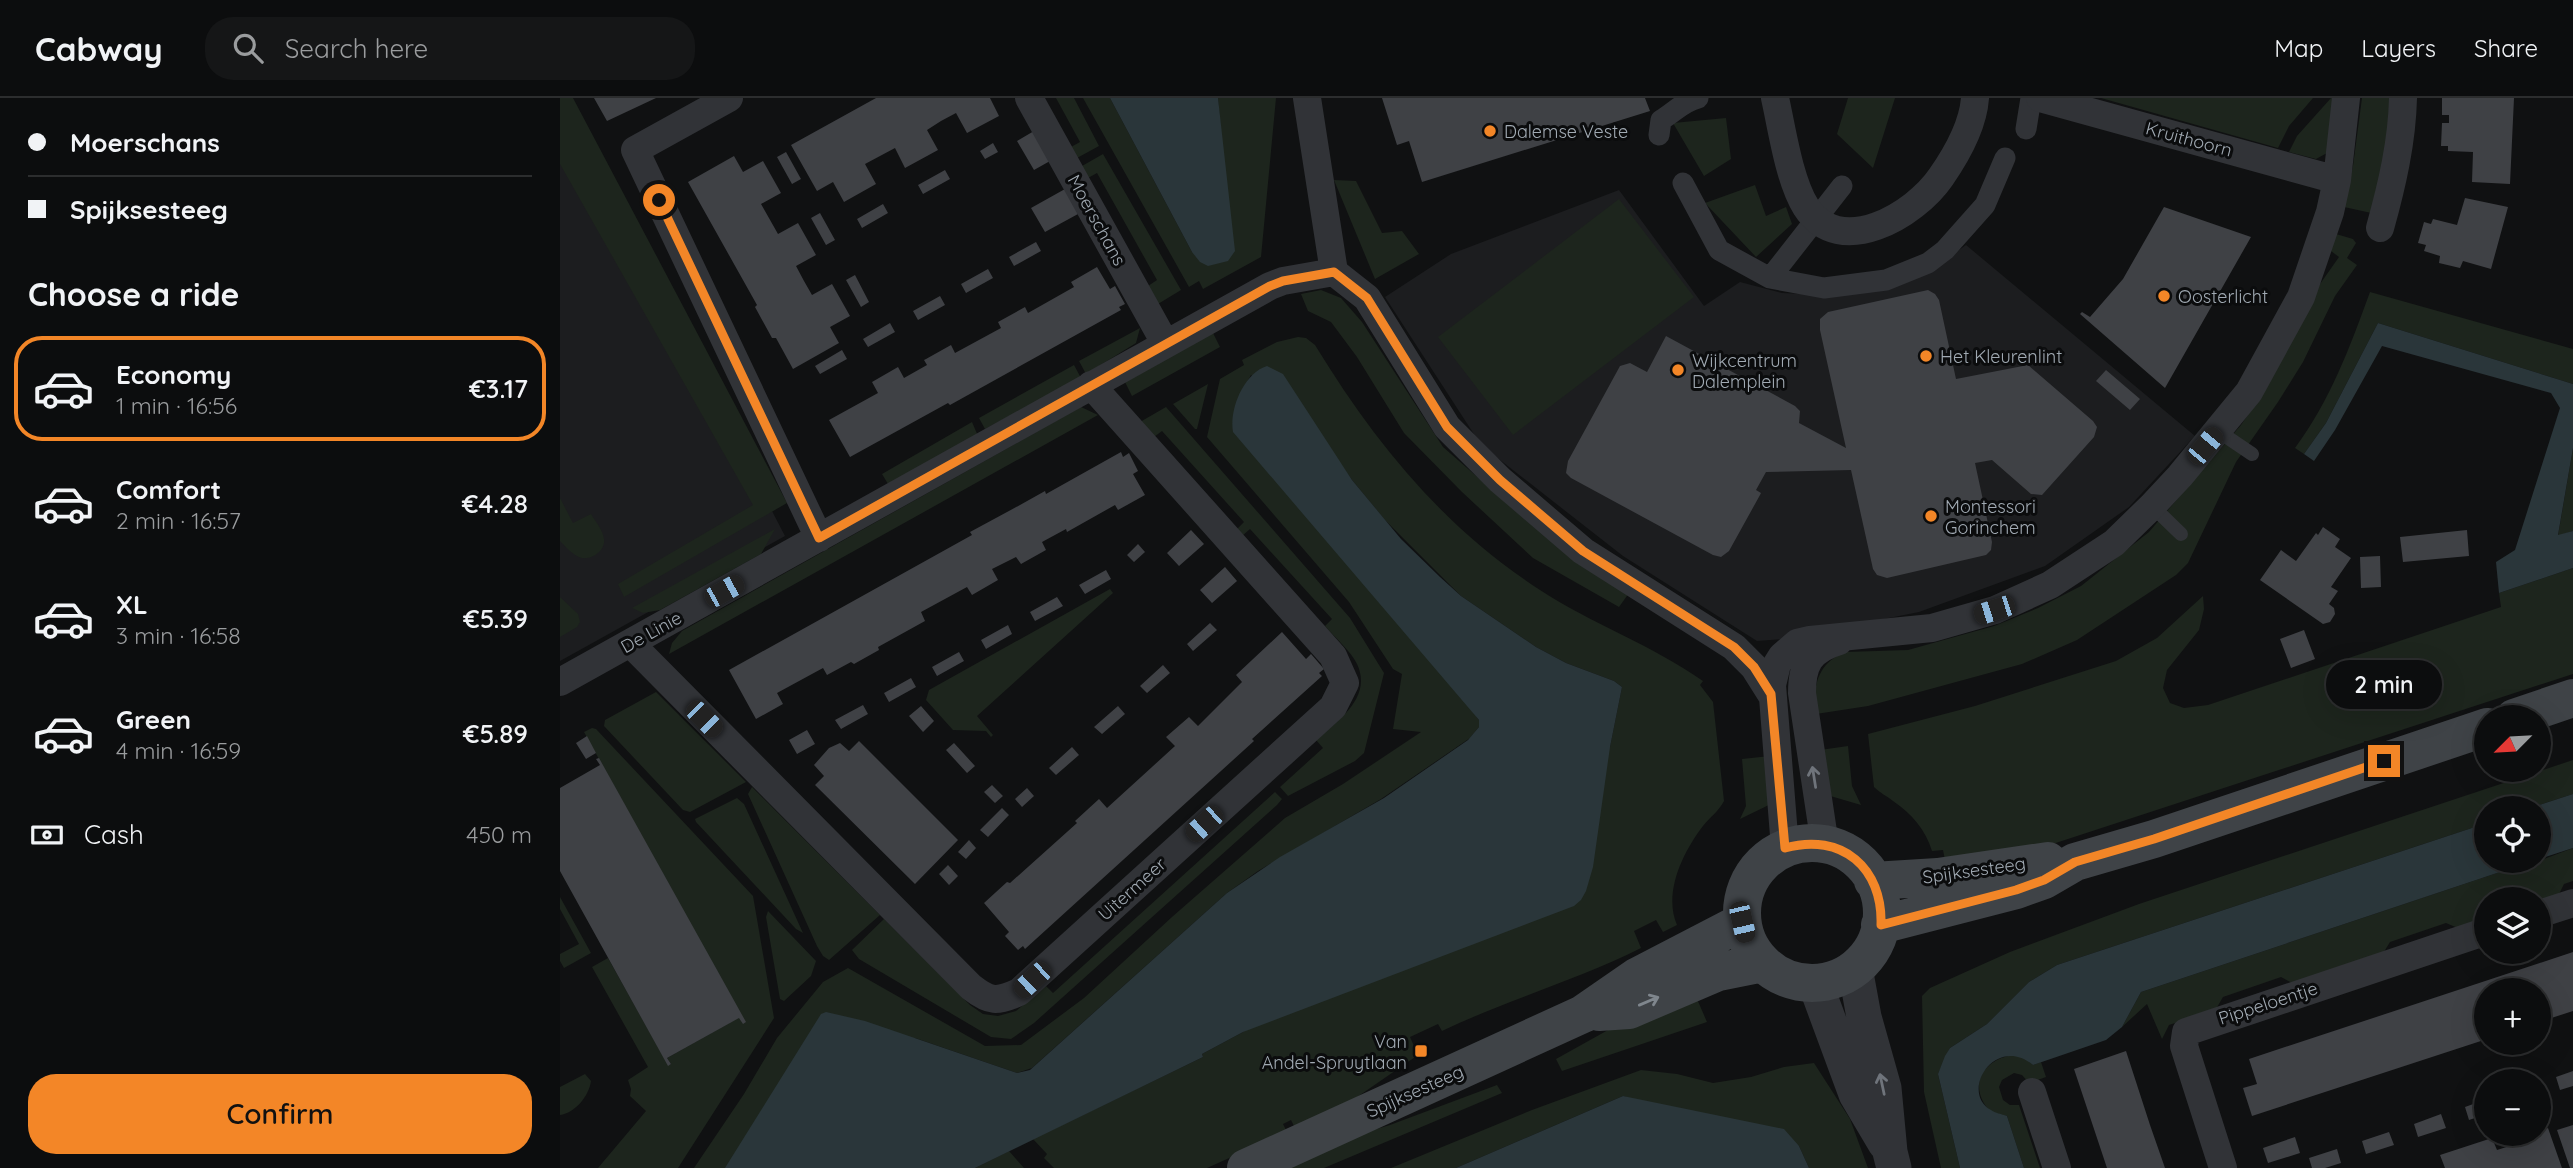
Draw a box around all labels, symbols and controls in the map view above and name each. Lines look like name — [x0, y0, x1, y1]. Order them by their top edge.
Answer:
search box — [205, 17, 695, 80]
text: Cabway — [35, 28, 163, 69]
icon: search — [229, 29, 267, 67]
text: Search here — [285, 32, 428, 65]
text: Map — [2274, 33, 2323, 63]
text: Layers — [2361, 33, 2436, 63]
text: Share — [2474, 33, 2538, 63]
street label: Kruithoorn — [2143, 116, 2235, 162]
place label: Dalemse Veste — [1504, 120, 1628, 143]
marker: Dalemse Veste — [1482, 123, 1498, 139]
text: Moerschans — [70, 126, 220, 159]
street label: Moerschans — [1063, 170, 1131, 270]
route start — [643, 184, 675, 216]
text: Spijksesteeg — [70, 193, 228, 226]
text: Choose a ride — [28, 274, 240, 314]
place label: Oosterlicht — [2178, 285, 2268, 308]
marker: Oosterlicht — [2156, 288, 2172, 304]
place label: Het Kleurenlint — [1940, 345, 2062, 368]
marker: Het Kleurenlint — [1918, 348, 1934, 364]
place label: Wijkcentrum Dalemplein — [1692, 349, 1797, 393]
icon: car — [32, 357, 95, 420]
text: Economy — [116, 358, 231, 391]
marker: Wijkcentrum Dalemplein — [1670, 362, 1686, 378]
text: €3.17 — [469, 372, 528, 405]
text: 1 min · 16:56 — [116, 391, 237, 420]
car — [2184, 423, 2227, 469]
icon: car — [32, 472, 95, 535]
text: Comfort — [116, 473, 221, 506]
text: €4.28 — [462, 487, 528, 520]
place label: Montessori Gorinchem — [1945, 495, 2036, 539]
text: 2 min · 16:57 — [116, 506, 241, 535]
marker: Montessori Gorinchem — [1923, 508, 1939, 524]
car — [701, 572, 748, 610]
icon: car — [32, 587, 95, 650]
text: XL — [116, 588, 148, 621]
car — [1971, 594, 2018, 626]
text: €5.39 — [463, 602, 528, 635]
street label: De Linie — [617, 606, 685, 658]
text: 3 min · 16:58 — [116, 621, 241, 650]
callout: 2 min — [2326, 660, 2442, 708]
text: 2 min — [2354, 670, 2414, 699]
car — [682, 697, 727, 741]
icon: car — [32, 702, 95, 765]
text: Green — [116, 703, 191, 736]
north arrow — [2474, 705, 2552, 782]
map controls — [2474, 705, 2551, 1146]
text: €5.89 — [463, 717, 528, 750]
text: 4 min · 16:59 — [116, 736, 241, 765]
route end — [2368, 745, 2400, 777]
one-way arrow — [1807, 766, 1820, 789]
button: locate — [2474, 796, 2551, 873]
car — [1182, 802, 1227, 846]
icon: cash — [28, 816, 66, 854]
text: Cash — [84, 818, 144, 851]
text: 450 m — [466, 820, 532, 849]
street label: Spijksesteeg — [1921, 851, 2027, 889]
street label: Uitermeer — [1093, 852, 1171, 925]
button: layers — [2474, 887, 2551, 964]
car — [1728, 899, 1757, 945]
car — [1010, 958, 1055, 1002]
street label: Pippeloentje — [2215, 976, 2321, 1030]
button: + — [2474, 978, 2551, 1055]
one-way arrow — [1638, 994, 1660, 1007]
place label: Van Andel-Spruytlaan — [1262, 1030, 1407, 1074]
marker: Van Andel-Spruytlaan — [1413, 1043, 1429, 1059]
street label: Spijksesteeg — [1363, 1059, 1467, 1123]
button: − — [2474, 1069, 2551, 1146]
one-way arrow — [1875, 1073, 1889, 1096]
button: Confirm — [28, 1074, 532, 1154]

